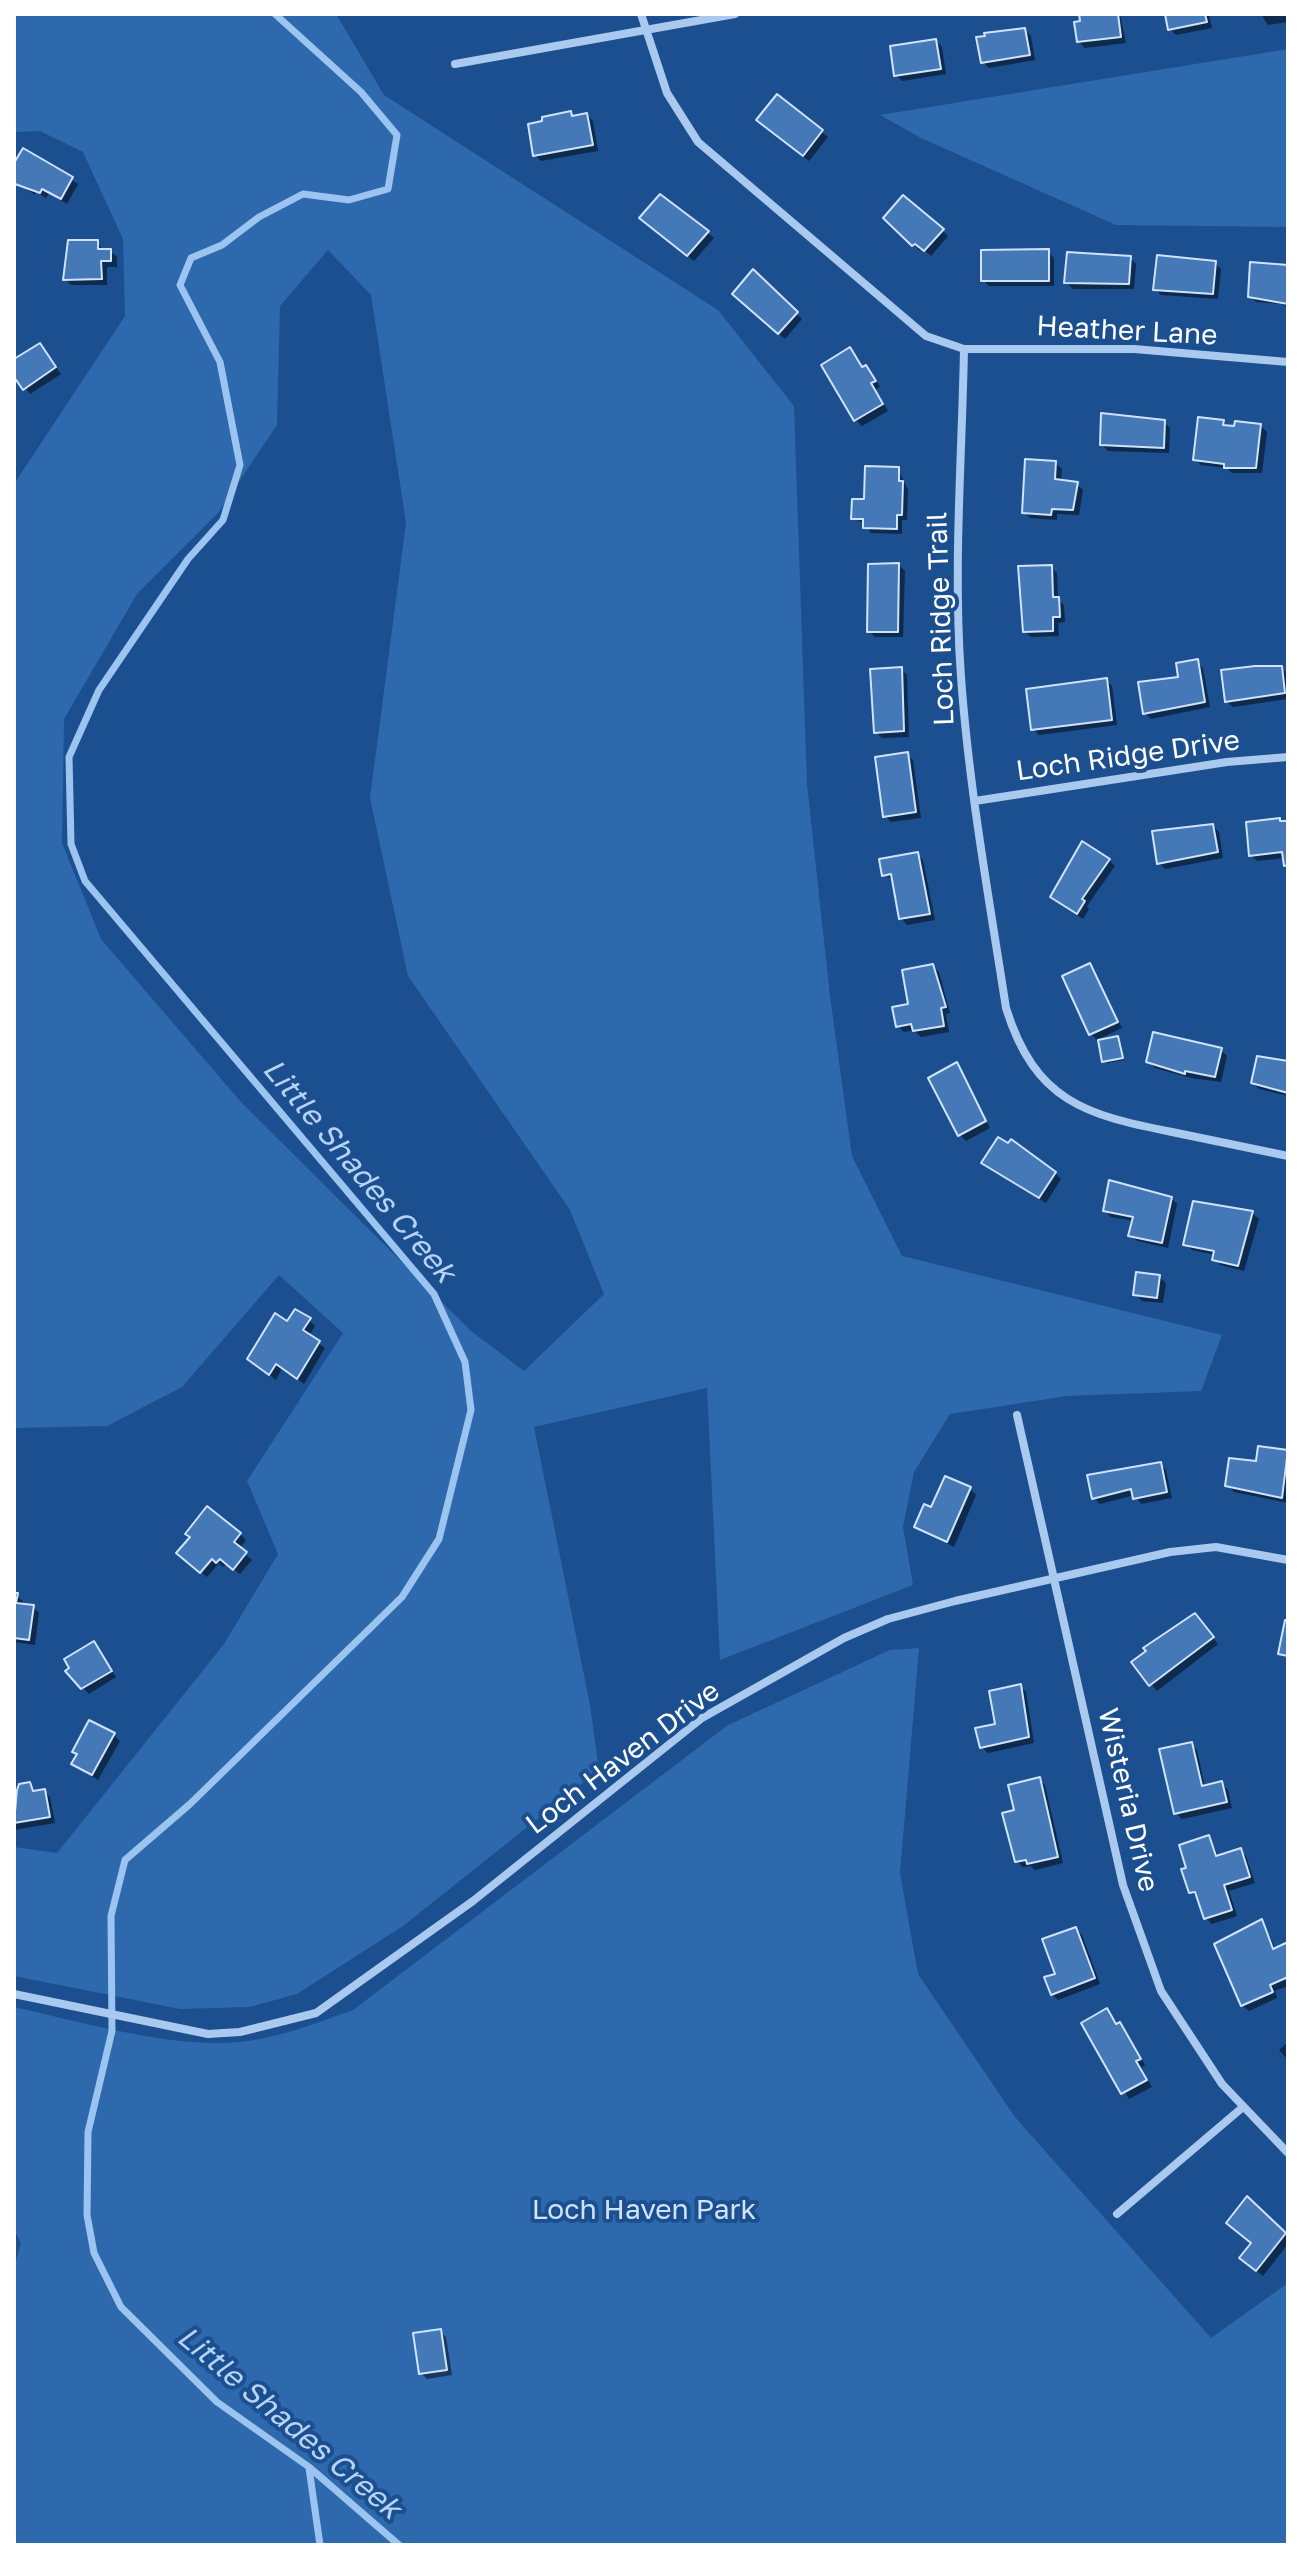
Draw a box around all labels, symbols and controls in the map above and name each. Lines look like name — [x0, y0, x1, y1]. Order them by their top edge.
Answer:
street label: Heather Lane — [1036, 309, 1218, 353]
street label: Loch Ridge Trail — [920, 512, 962, 726]
street label: Loch Ridge Drive — [1014, 724, 1242, 788]
water label: Little Shades Creek — [255, 1052, 463, 1290]
street label: Loch Haven Drive — [520, 1674, 726, 1842]
street label: Wisteria Drive — [1091, 1705, 1165, 1895]
park label: Loch Haven Park — [532, 2193, 756, 2227]
water label: Little Shades Creek — [170, 2319, 408, 2527]

